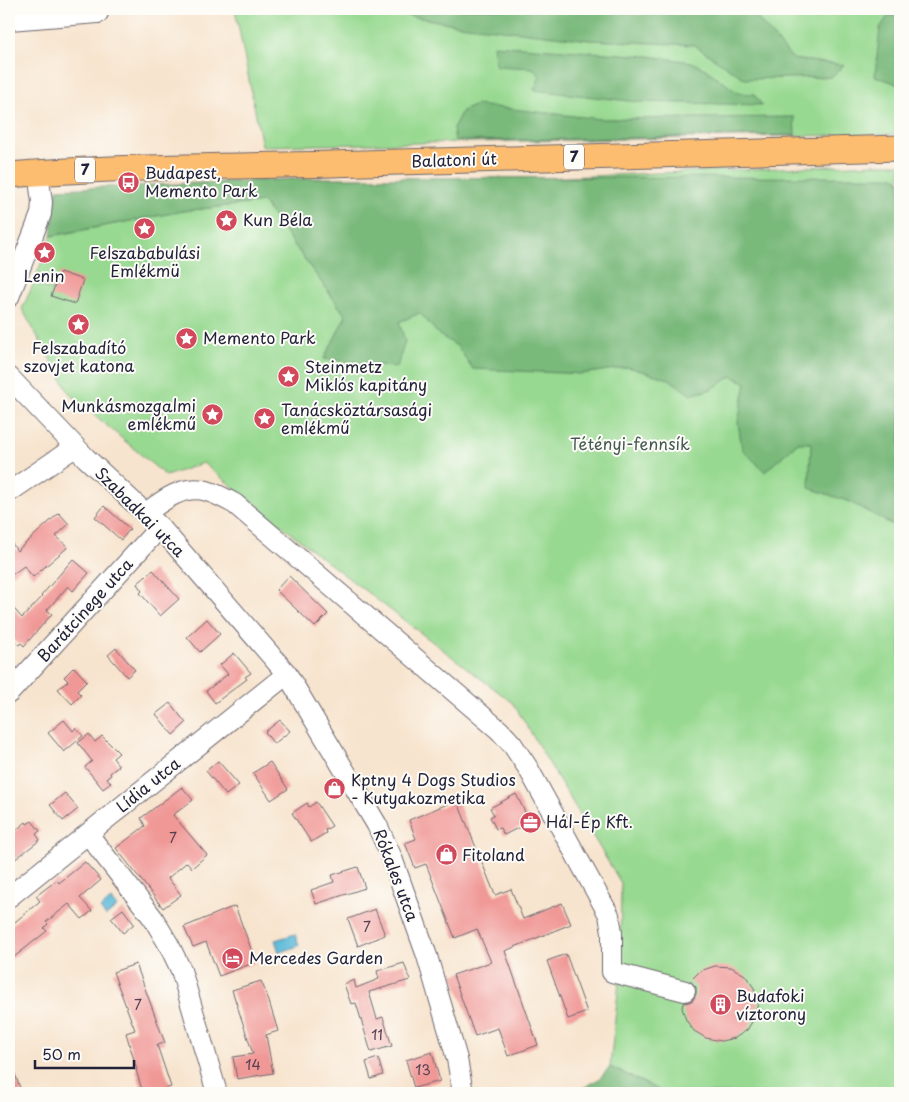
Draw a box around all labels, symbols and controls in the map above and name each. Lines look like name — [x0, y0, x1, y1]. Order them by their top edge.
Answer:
road number: 7 — [564, 144, 584, 170]
street label: Balatoni út — [411, 145, 498, 172]
road number: 7 — [75, 158, 95, 182]
place label: Budapest, Memento Park — [145, 160, 258, 202]
bus stop icon: Budapest, Memento Park — [117, 170, 141, 194]
place label: Kun Béla — [243, 207, 312, 231]
place icon: Kun Béla — [215, 208, 239, 232]
place icon: Felszababulási Emlékmü — [133, 217, 157, 241]
place icon: Lenin — [32, 240, 56, 264]
place label: Felszababulási Emlékmü — [90, 240, 200, 282]
place label: Lenin — [23, 263, 65, 287]
place icon: Felszabadító szovjet katona — [67, 312, 91, 336]
place label: Memento Park — [203, 325, 316, 349]
place icon: Memento Park — [175, 326, 199, 350]
place label: Felszabadító szovjet katona — [24, 335, 134, 377]
place label: Steinmetz Miklós kapitány — [305, 354, 427, 396]
place icon: Steinmetz Miklós kapitány — [277, 364, 301, 388]
place label: Munkásmozgalmi emlékmű — [61, 393, 196, 435]
place label: Tanácsköztársasági emlékmű — [281, 397, 432, 439]
place icon: Munkásmozgalmi emlékmű — [200, 403, 224, 427]
place icon: Tanácsköztársasági emlékmű — [253, 407, 277, 431]
park label: Tétényi-fennsík — [570, 431, 690, 455]
street label: Szabadkai utca — [90, 461, 191, 562]
street label: Barátcinege utca — [31, 552, 138, 667]
street label: Lídia utca — [110, 751, 185, 817]
place label: Kptny 4 Dogs Studios - Kutyakozmetika — [351, 767, 516, 809]
shop icon: Kptny 4 Dogs Studios - Kutyakozmetika — [323, 777, 347, 801]
place label: Hál-Ép Kft. — [546, 809, 633, 833]
office icon: Hál-Ép Kft. — [518, 810, 542, 834]
street label: Rókales utca — [368, 825, 426, 924]
house number: 7 — [169, 827, 177, 848]
place label: Fitoland — [462, 842, 525, 866]
shop icon: Fitoland — [434, 843, 458, 867]
house number: 7 — [363, 916, 371, 937]
place label: Mercedes Garden — [249, 945, 383, 969]
hotel icon: Mercedes Garden — [221, 946, 245, 970]
place label: Budafoki víztorony — [736, 983, 806, 1025]
building icon: Budafoki víztorony — [708, 993, 732, 1017]
house number: 7 — [134, 994, 142, 1015]
house number: 11 — [371, 1024, 383, 1045]
scale bar — [35, 1037, 134, 1069]
text: 50 m — [42, 1042, 81, 1065]
house number: 14 — [245, 1054, 261, 1075]
house number: 13 — [415, 1059, 431, 1080]

